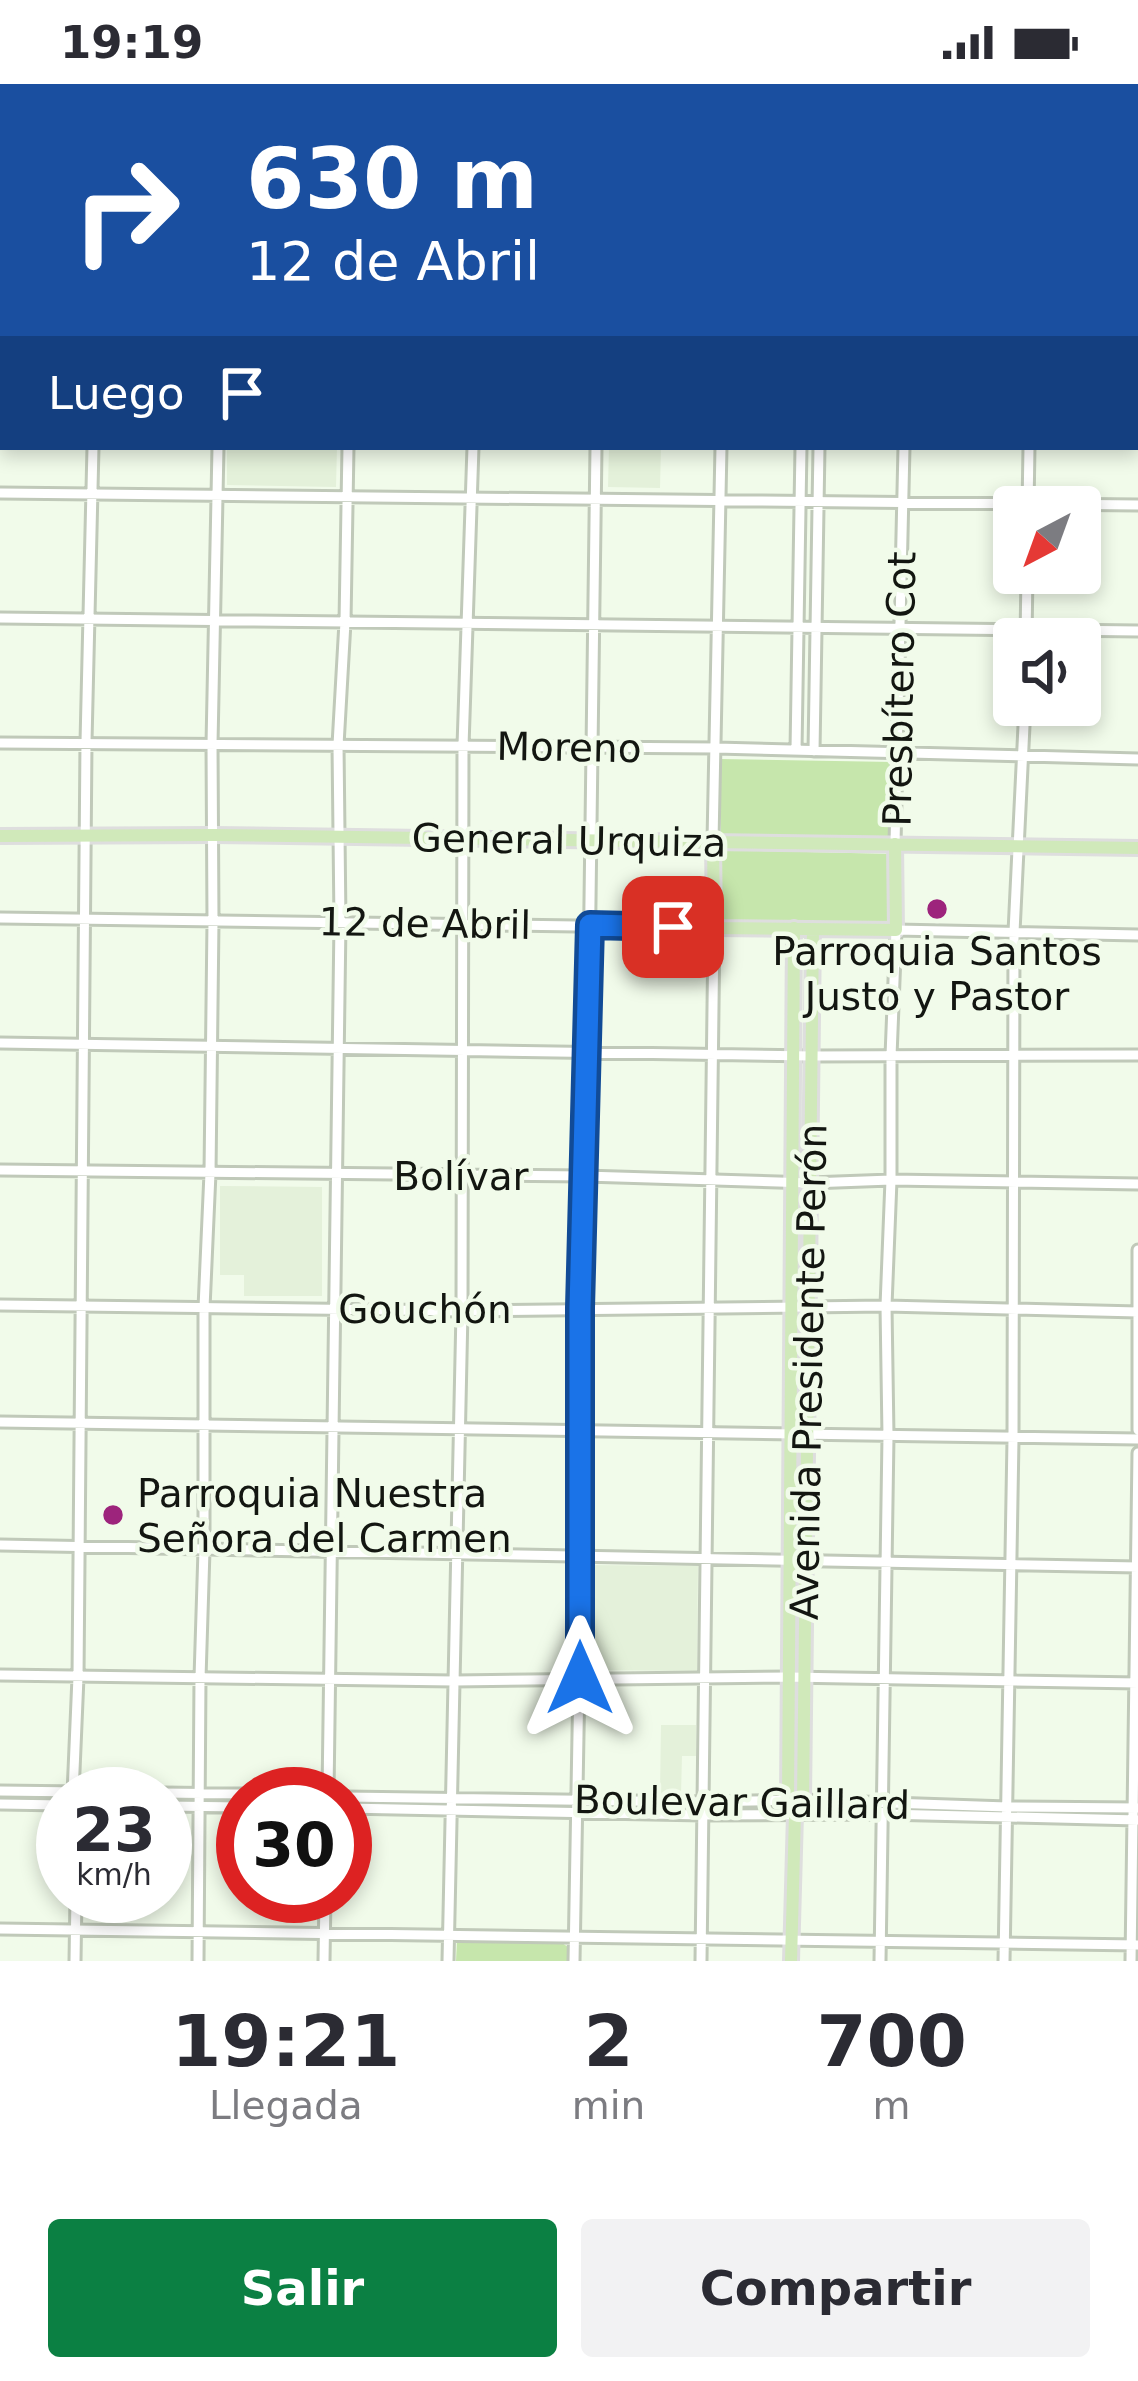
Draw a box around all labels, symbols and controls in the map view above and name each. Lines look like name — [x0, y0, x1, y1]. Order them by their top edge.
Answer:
text: 19:19 — [60, 16, 203, 69]
text: 630 m — [246, 130, 538, 228]
icon: right — [48, 132, 204, 288]
text: 12 de Abril — [246, 230, 540, 293]
icon: arrive — [209, 360, 275, 426]
text: Luego — [48, 367, 185, 420]
north arrow — [993, 486, 1101, 594]
map controls — [993, 486, 1101, 726]
street label: Presbítero Cot — [875, 551, 924, 827]
button: sound — [993, 618, 1101, 726]
street label: Moreno — [496, 724, 642, 771]
street label: General Urquiza — [411, 815, 727, 866]
pin — [622, 876, 724, 978]
icon: arrive — [640, 894, 706, 960]
marker: Parroquia Santos Justo y Pastor — [924, 896, 950, 922]
street label: 12 de Abril — [318, 899, 532, 948]
place label: Parroquia Santos Justo y Pastor — [772, 929, 1102, 1019]
street label: Avenida Presidente Perón — [782, 1124, 835, 1620]
street label: Bolívar — [393, 1154, 530, 1199]
street label: Gouchón — [338, 1287, 512, 1332]
place label: Parroquia Nuestra Señora del Carmen — [137, 1471, 512, 1561]
marker: Parroquia Nuestra Señora del Carmen — [100, 1502, 126, 1528]
position arrow — [517, 1615, 643, 1741]
speed limit sign: 30 — [216, 1767, 372, 1923]
street label: Boulevar Gaillard — [574, 1777, 910, 1828]
text: 23 — [72, 1795, 156, 1865]
text: km/h — [76, 1857, 152, 1892]
text: 19:21 — [171, 1999, 400, 2083]
text: 2 — [583, 1999, 633, 2083]
text: 700 — [816, 1999, 967, 2083]
text: Llegada — [209, 2083, 363, 2128]
text: min — [572, 2083, 645, 2128]
text: m — [873, 2083, 911, 2128]
button: Salir — [48, 2219, 557, 2357]
button: Compartir — [581, 2219, 1090, 2357]

